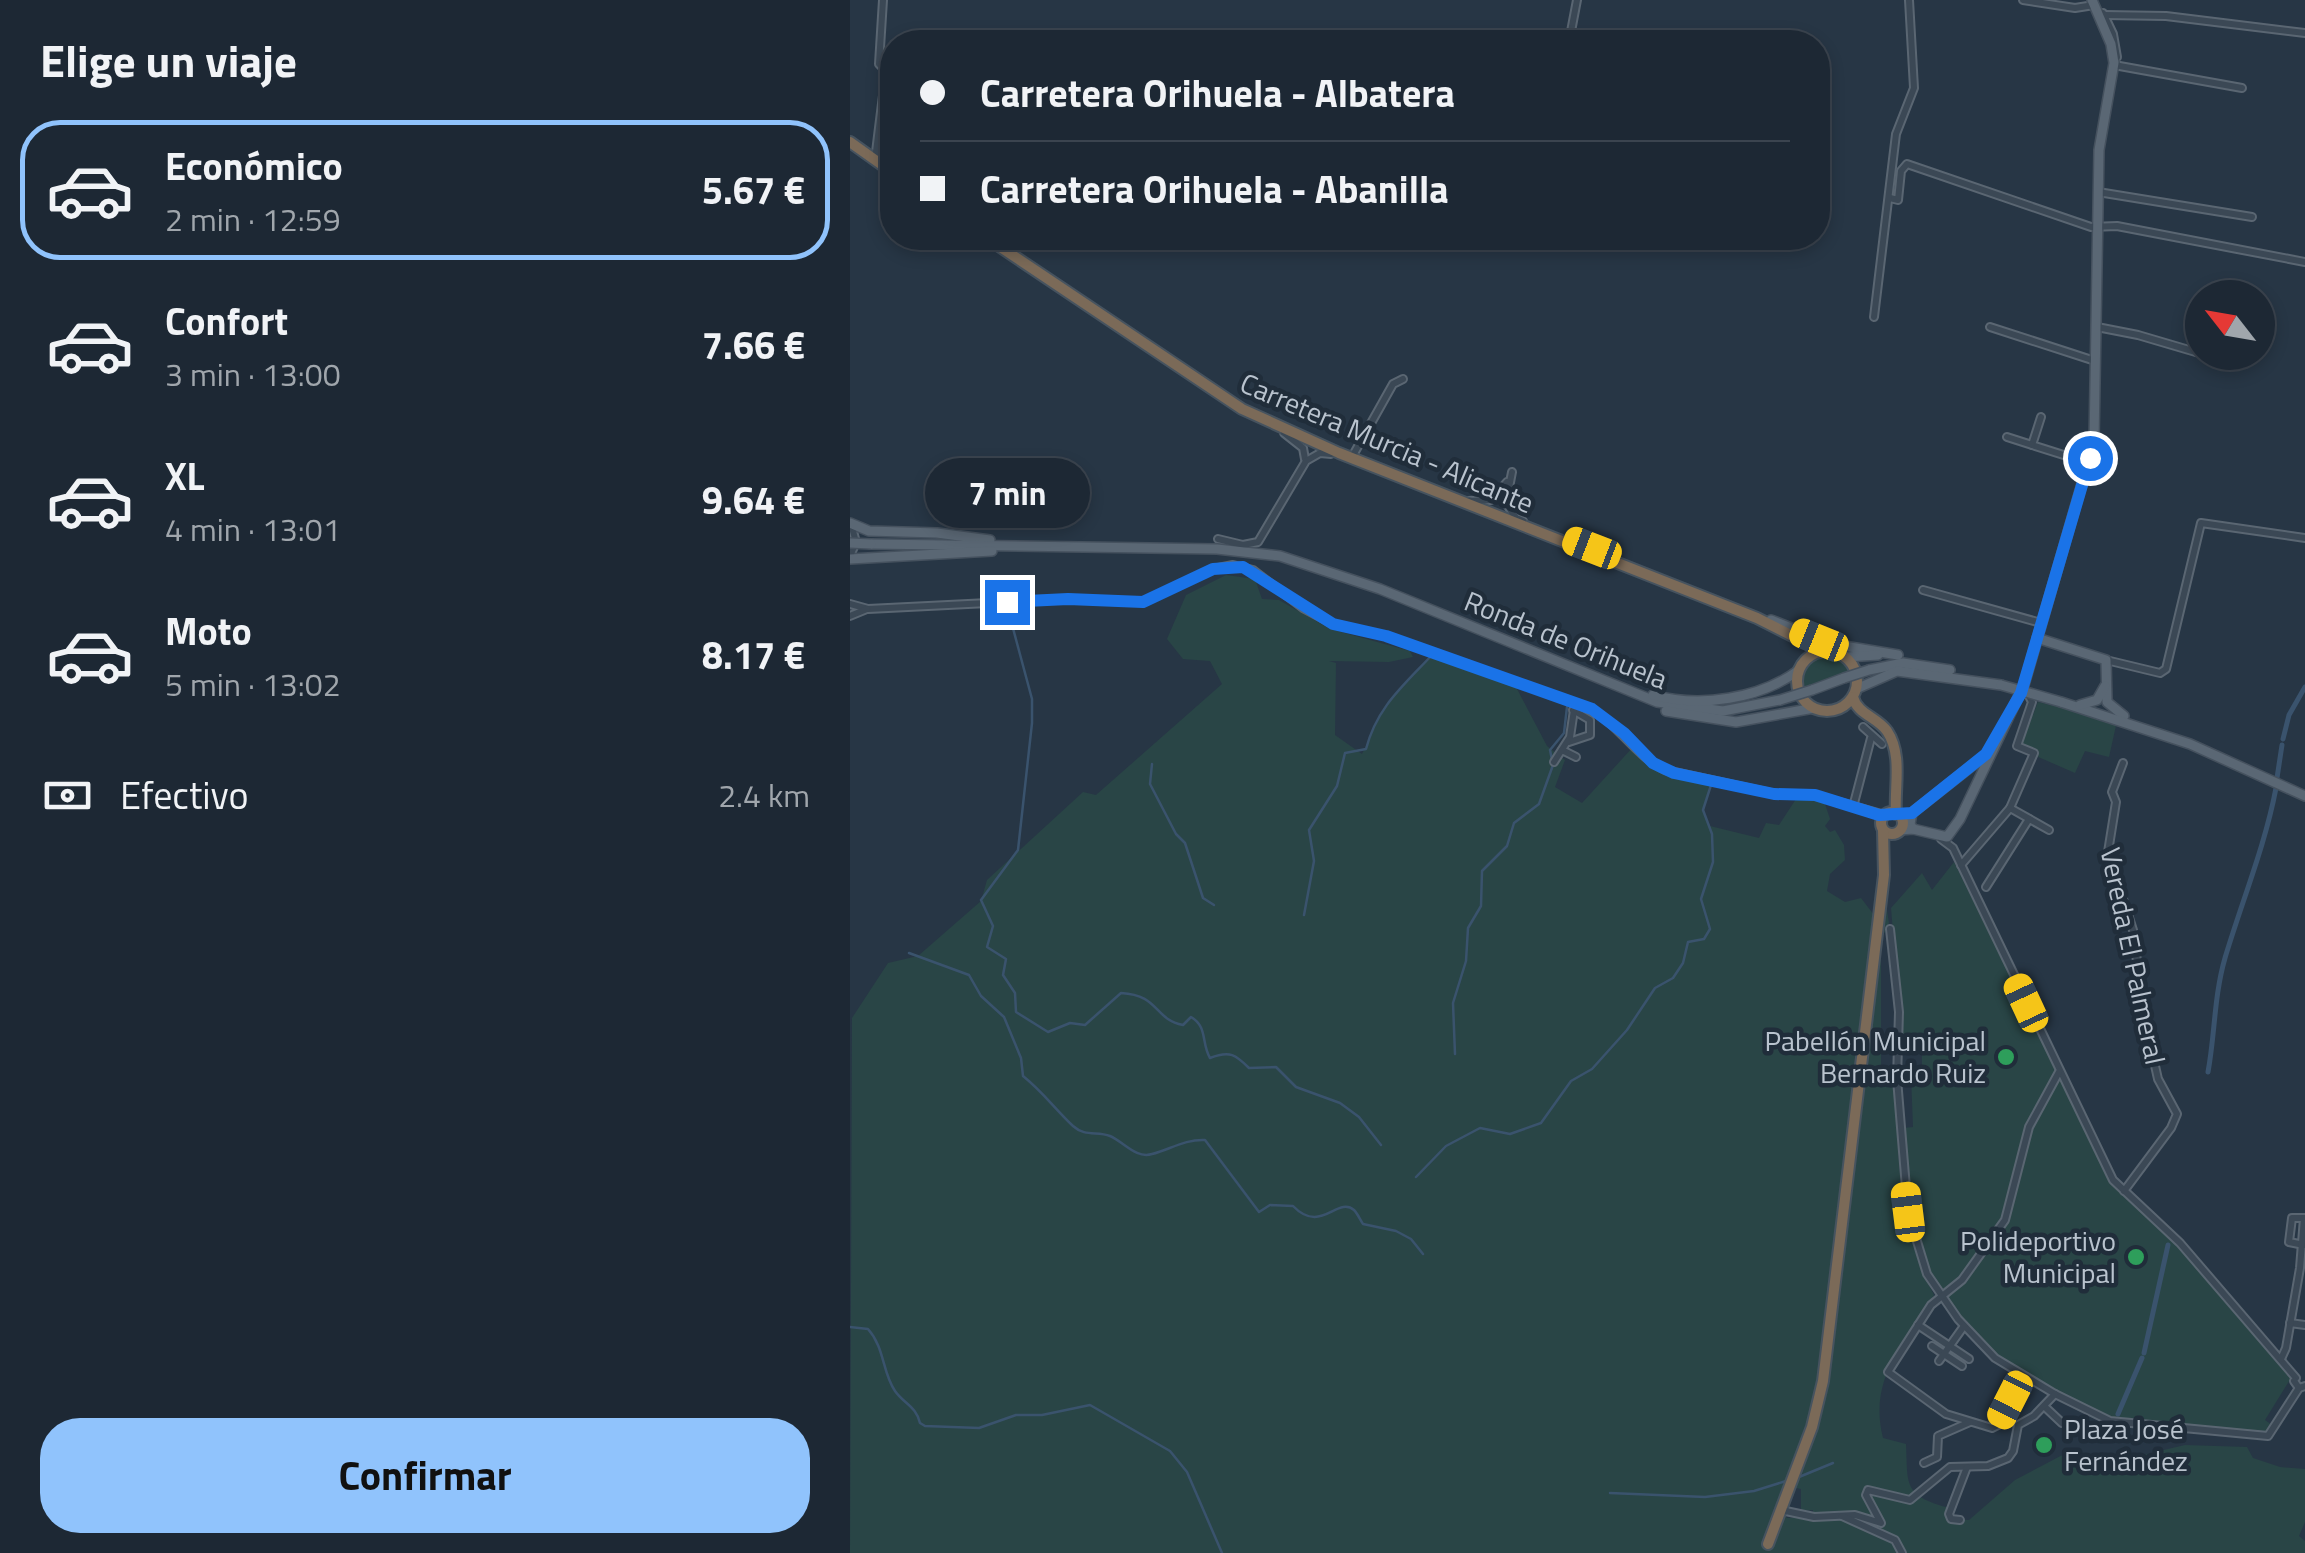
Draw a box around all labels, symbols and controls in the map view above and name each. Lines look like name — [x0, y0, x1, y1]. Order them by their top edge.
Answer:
text: Elige un viaje — [40, 26, 297, 94]
text: Carretera Orihuela - Albatera — [980, 64, 1455, 122]
text: Económico — [165, 137, 343, 195]
icon: car — [45, 145, 135, 235]
text: Carretera Orihuela - Abanilla — [980, 160, 1449, 218]
text: 5.67 € — [702, 161, 805, 219]
text: 2 min · 12:59 — [165, 195, 341, 243]
north arrow — [2185, 280, 2275, 370]
map controls — [2185, 280, 2275, 370]
text: Confort — [165, 292, 288, 350]
icon: car — [45, 300, 135, 390]
text: 7.66 € — [702, 316, 805, 374]
text: 3 min · 13:00 — [165, 350, 341, 398]
street label: Carretera Murcia - Alicante — [1234, 361, 1541, 524]
route start — [2068, 436, 2113, 481]
text: XL — [165, 447, 205, 505]
icon: car — [45, 455, 135, 545]
callout: 7 min — [924, 457, 1090, 527]
text: 7 min — [969, 469, 1046, 517]
text: 9.64 € — [702, 471, 805, 529]
text: 4 min · 13:01 — [165, 505, 341, 553]
car — [1559, 523, 1625, 573]
street label: Ronda de Orihuela — [1458, 579, 1674, 700]
route end — [985, 580, 1030, 625]
text: Moto — [165, 602, 252, 660]
icon: car — [45, 610, 135, 700]
car — [1786, 615, 1852, 665]
text: 8.17 € — [702, 626, 805, 684]
text: 5 min · 13:02 — [165, 660, 341, 708]
text: Efectivo — [120, 766, 249, 824]
icon: cash — [40, 768, 95, 823]
text: 2.4 km — [718, 771, 810, 819]
street label: Vereda El Palmeral — [2089, 843, 2177, 1068]
car — [2000, 969, 2052, 1037]
place label: Pabellón Municipal Bernardo Ruiz — [1765, 1019, 1986, 1094]
marker: Pabellón Municipal Bernardo Ruiz — [1995, 1046, 2017, 1068]
car — [1889, 1180, 1927, 1244]
place label: Polideportivo Municipal — [1960, 1219, 2116, 1294]
marker: Polideportivo Municipal — [2125, 1246, 2147, 1268]
car — [1983, 1366, 2037, 1434]
place label: Plaza José Fernández — [2064, 1407, 2188, 1482]
button: Confirmar — [40, 1418, 810, 1533]
marker: Plaza José Fernández — [2033, 1434, 2055, 1456]

